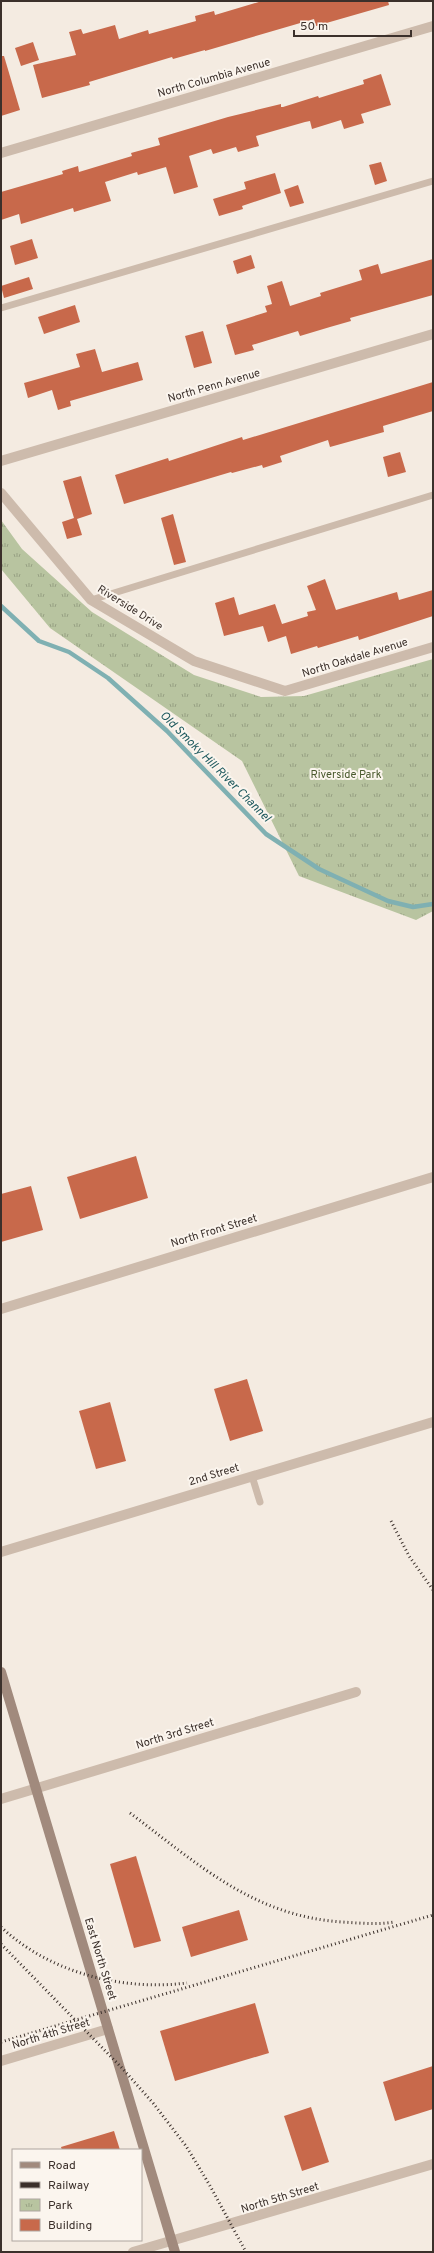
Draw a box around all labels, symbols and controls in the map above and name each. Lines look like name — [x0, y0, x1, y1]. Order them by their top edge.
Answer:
scale bar — [294, 12, 411, 38]
text: 50 m — [300, 19, 328, 35]
street label: North Columbia Avenue — [156, 55, 272, 101]
street label: North Penn Avenue — [166, 366, 262, 406]
street label: Riverside Drive — [95, 582, 165, 634]
street label: North Oakdale Avenue — [300, 635, 410, 681]
water label: Old Smoky Hill River Channel — [156, 708, 275, 827]
park label: Riverside Park — [310, 768, 382, 782]
street label: North Front Street — [169, 1211, 259, 1251]
street label: 2nd Street — [187, 1461, 241, 1489]
street label: North 3rd Street — [134, 1716, 216, 1752]
street label: East North Street — [81, 1916, 119, 2002]
street label: North 4th Street — [10, 2015, 92, 2053]
legend — [12, 2149, 142, 2241]
text: Road — [48, 2158, 76, 2174]
text: Railway — [48, 2178, 89, 2194]
street label: North 5th Street — [239, 2179, 321, 2217]
text: Park — [48, 2198, 73, 2214]
text: Building — [48, 2218, 92, 2234]

